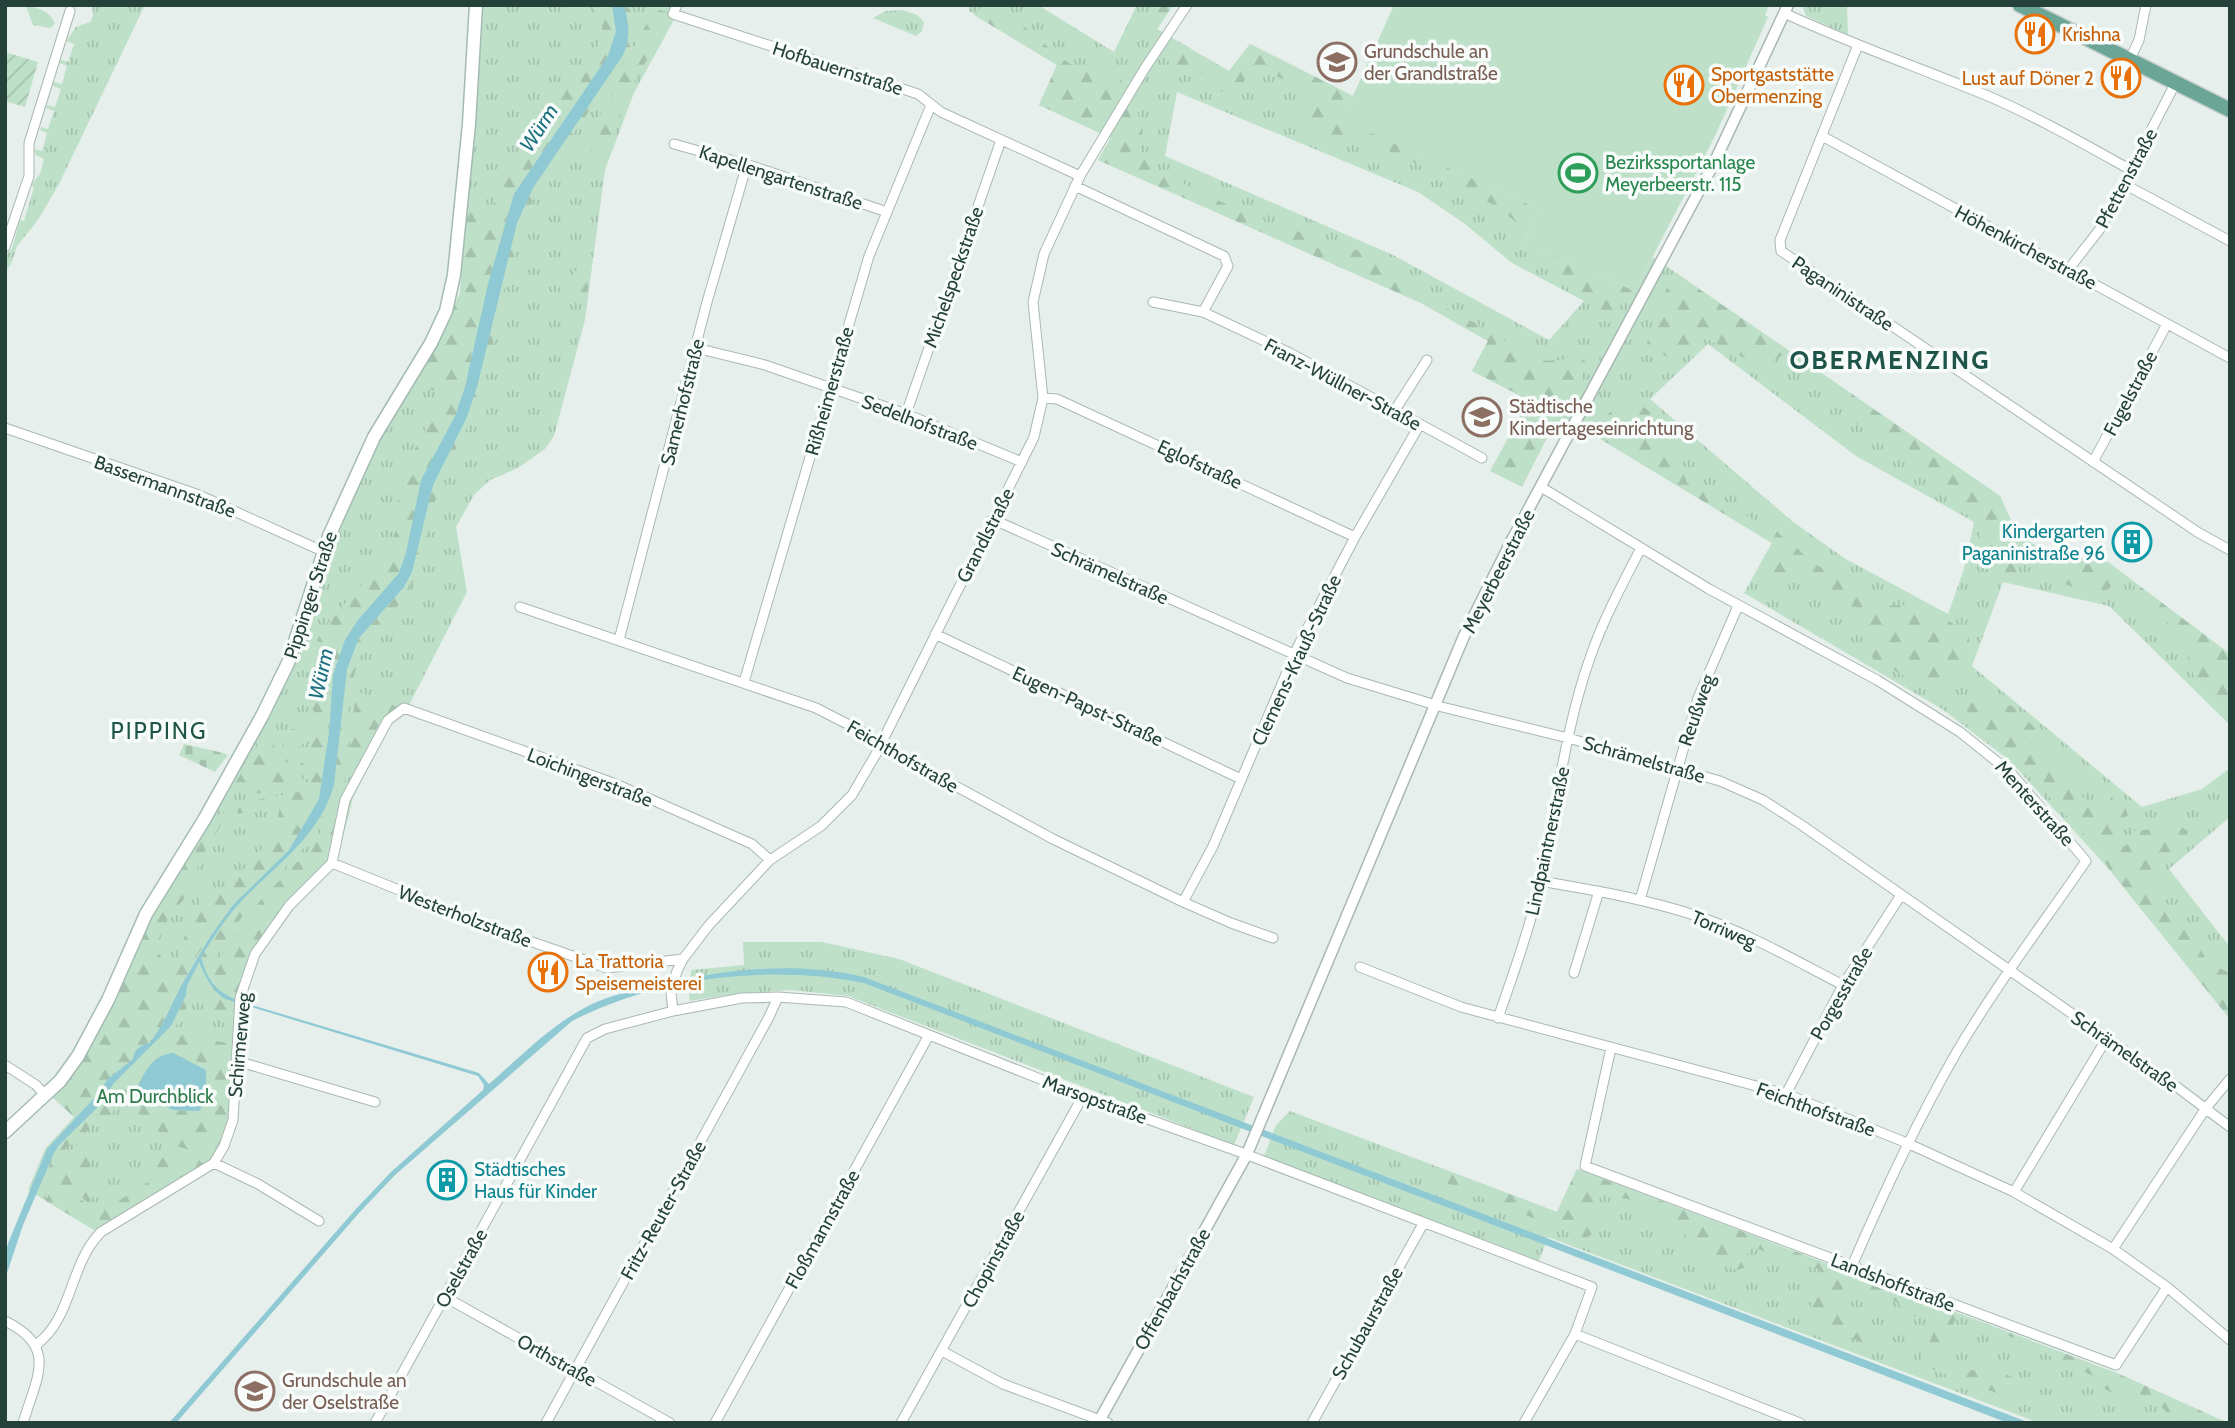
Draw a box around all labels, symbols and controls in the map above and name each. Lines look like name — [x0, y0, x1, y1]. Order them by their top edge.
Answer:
restaurant icon: Krishna — [2014, 13, 2056, 55]
place label: Krishna — [2062, 23, 2121, 46]
street label: Hofbauernstraße — [770, 37, 906, 100]
place label: Grundschule an der Grandlstraße — [1364, 40, 1498, 85]
school or university icon: Grundschule an der Grandlstraße — [1316, 41, 1358, 83]
restaurant icon: Lust auf Döner 2 — [2100, 57, 2142, 99]
place label: Sportgaststätte Obermenzing — [1711, 63, 1834, 108]
restaurant icon: Sportgaststätte Obermenzing — [1663, 64, 1705, 106]
place label: Lust auf Döner 2 — [1962, 67, 2094, 90]
water label: Würm — [514, 99, 563, 156]
street label: Pfettenstraße — [2091, 124, 2162, 232]
street label: Kapellengartenstraße — [696, 140, 866, 215]
place label: Bezirkssportanlage Meyerbeerstr. 115 — [1605, 151, 1756, 196]
sports icon: Bezirkssportanlage Meyerbeerstr. 115 — [1557, 152, 1599, 194]
street label: Höhenkircherstraße — [1951, 200, 2101, 295]
street label: Michelspeckstraße — [919, 203, 988, 351]
street label: Paganinistraße — [1788, 251, 1898, 336]
street label: Rißheimerstraße — [800, 324, 859, 458]
street label: Franz-Wüllner-Straße — [1260, 333, 1425, 436]
street label: Samerhofstraße — [656, 336, 709, 468]
district label: OBERMENZING — [1790, 344, 1990, 376]
street label: Fugelstraße — [2099, 347, 2162, 440]
street label: Sedelhofstraße — [859, 390, 981, 455]
place label: Städtische Kindertageseinrichtung — [1509, 395, 1694, 440]
school or university icon: Städtische Kindertageseinrichtung — [1461, 396, 1503, 438]
street label: Eglofstraße — [1154, 435, 1246, 494]
street label: Bassermannstraße — [91, 450, 239, 523]
street label: Grandlstraße — [952, 484, 1019, 586]
street label: Meyerbeerstraße — [1457, 505, 1540, 637]
place label: Kindergarten Paganinistraße 96 — [1962, 520, 2105, 565]
building icon: Kindergarten Paganinistraße 96 — [2111, 521, 2153, 563]
street label: Pippinger Straße — [279, 528, 342, 662]
street label: Schrämelstraße — [1048, 537, 1172, 610]
street label: Clemens-Krauß-Straße — [1247, 571, 1346, 749]
water label: Würm — [303, 646, 338, 702]
street label: Eugen-Papst-Straße — [1009, 662, 1167, 751]
street label: Reußweg — [1673, 671, 1720, 749]
street label: Feichthofstraße — [843, 715, 963, 798]
district label: PIPPING — [111, 717, 207, 745]
street label: Schrämelstraße — [1580, 731, 1708, 788]
street label: Loichingerstraße — [524, 743, 656, 812]
street label: Menterstraße — [1990, 756, 2079, 851]
street label: Lindpaintnerstraße — [1520, 764, 1575, 918]
street label: Westerholzstraße — [395, 880, 535, 953]
street label: Torriweg — [1688, 906, 1760, 954]
street label: Porgesstraße — [1806, 942, 1877, 1044]
place label: La Trattoria Speisemeisterei — [575, 950, 702, 995]
restaurant icon: La Trattoria Speisemeisterei — [527, 951, 569, 993]
street label: Schirmerweg — [223, 991, 256, 1099]
street label: Schrämelstraße — [2067, 1006, 2183, 1097]
street label: Marsopstraße — [1040, 1070, 1150, 1129]
street label: Feichthofstraße — [1753, 1077, 1879, 1142]
park label: Am Durchblick — [96, 1085, 214, 1108]
street label: Fritz-Reuter-Straße — [616, 1137, 711, 1284]
place label: Städtisches Haus für Kinder — [474, 1158, 597, 1203]
building icon: Städtisches Haus für Kinder — [426, 1159, 468, 1201]
street label: Floßmannstraße — [780, 1165, 865, 1293]
street label: Chopinstraße — [957, 1206, 1030, 1312]
street label: Offenbachstraße — [1129, 1224, 1216, 1354]
street label: Oselstraße — [430, 1225, 493, 1312]
street label: Landshoffstraße — [1828, 1248, 1958, 1317]
street label: Schubaurstraße — [1327, 1263, 1408, 1384]
street label: Orthstraße — [513, 1329, 601, 1392]
place label: Grundschule an der Oselstraße — [282, 1369, 407, 1414]
school or university icon: Grundschule an der Oselstraße — [234, 1370, 276, 1412]

